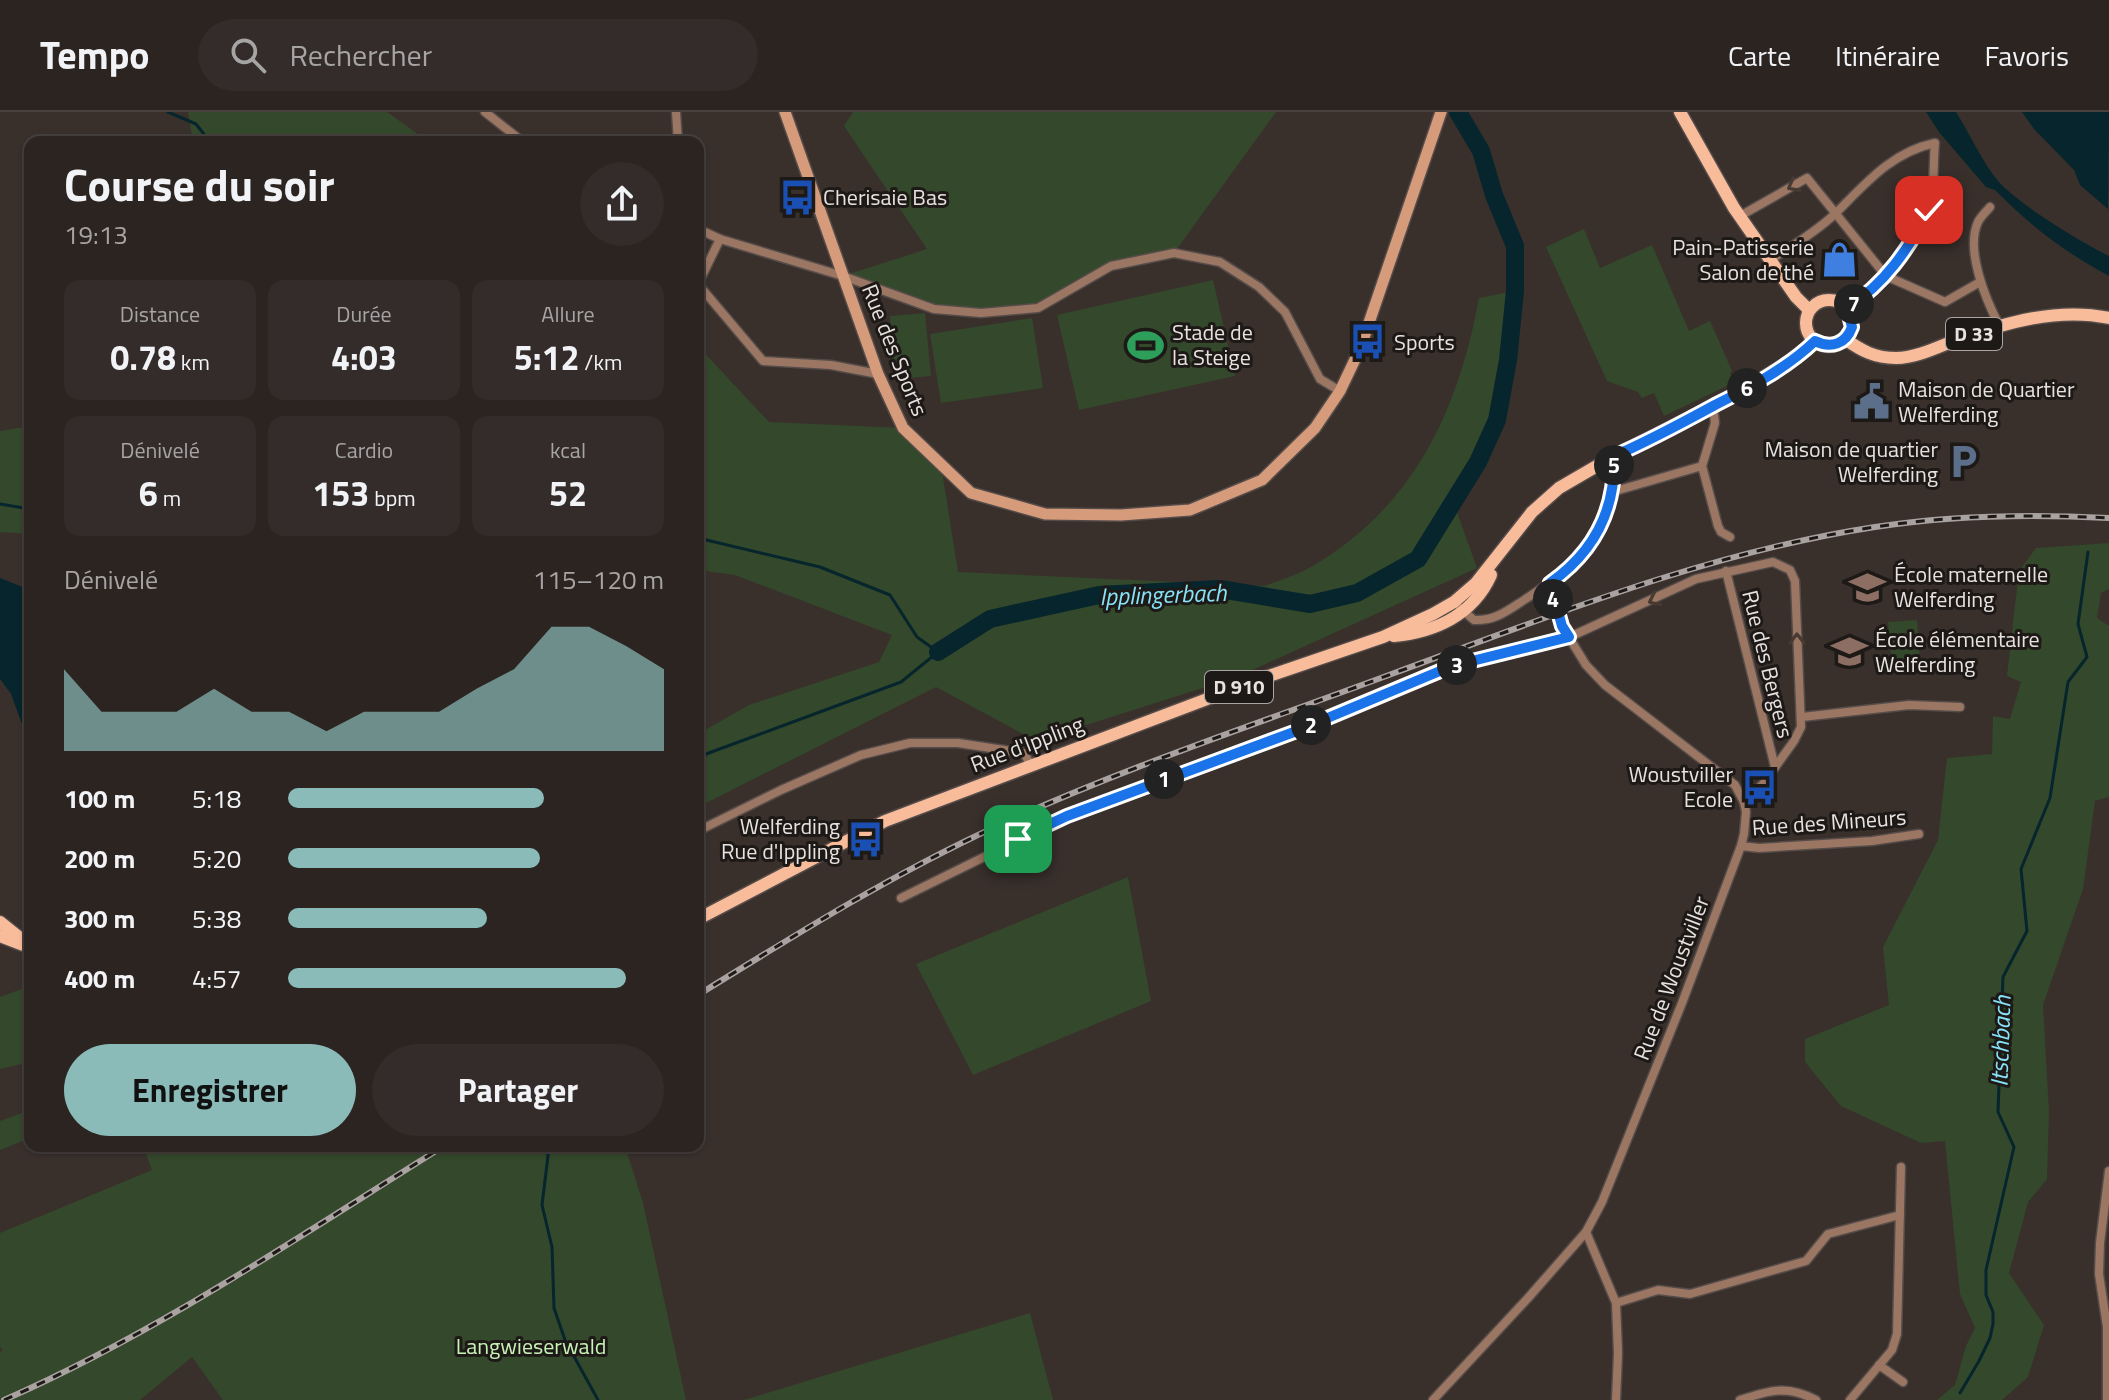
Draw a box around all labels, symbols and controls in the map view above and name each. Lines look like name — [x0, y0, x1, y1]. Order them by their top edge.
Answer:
search box — [198, 19, 758, 91]
text: Tempo — [40, 26, 150, 84]
text: Rechercher — [290, 32, 432, 78]
icon: search — [226, 33, 270, 77]
text: Carte — [1728, 34, 1791, 77]
text: Itinéraire — [1835, 34, 1940, 77]
text: Favoris — [1984, 34, 2069, 77]
text: Course du soir — [64, 151, 335, 218]
button: share — [580, 162, 664, 246]
one-way arrow — [1786, 176, 1801, 191]
pin — [1895, 176, 1963, 244]
bus stop icon: Cherisaie Bas — [778, 178, 816, 216]
place label: Cherisaie Bas — [823, 180, 947, 214]
icon: check — [1907, 188, 1951, 232]
text: 19:13 — [64, 215, 128, 254]
place label: Pain-Patisserie Salon de thé — [1672, 230, 1814, 289]
shop icon: Pain-Patisserie Salon de thé — [1821, 241, 1859, 279]
street label: Rue des Sports — [853, 279, 937, 421]
pin: 7 — [1834, 284, 1874, 324]
text: 7 — [1848, 287, 1860, 321]
text: Distance — [120, 297, 200, 331]
text: Durée — [336, 297, 392, 331]
text: Allure — [541, 297, 595, 331]
place label: Stade de la Steige — [1172, 315, 1253, 374]
road number: D 33 — [1946, 318, 2002, 350]
bus stop icon: Sports — [1349, 323, 1387, 361]
place label: Sports — [1394, 325, 1455, 359]
sports icon: Stade de la Steige — [1127, 326, 1165, 364]
text: 0.78 — [110, 331, 176, 383]
text: 4:03 — [331, 331, 397, 383]
text: 5:12 — [514, 331, 579, 383]
text: km — [176, 345, 210, 379]
text: /km — [579, 345, 622, 379]
pin: 6 — [1727, 368, 1767, 408]
text: 6 — [1741, 371, 1753, 405]
place label: Maison de Quartier Welferding — [1898, 372, 2075, 431]
public building icon: Maison de Quartier Welferding — [1853, 383, 1891, 421]
place label: Maison de quartier Welferding — [1764, 432, 1938, 491]
text: Dénivelé — [120, 433, 200, 467]
text: Cardio — [335, 433, 393, 467]
text: kcal — [550, 433, 586, 467]
parking icon: Maison de quartier Welferding — [1945, 443, 1983, 481]
pin: 5 — [1594, 445, 1634, 485]
text: 5 — [1608, 448, 1620, 482]
text: 6 — [139, 467, 158, 519]
text: 153 — [312, 467, 369, 519]
text: 52 — [549, 467, 587, 519]
text: m — [158, 481, 181, 515]
text: bpm — [369, 481, 416, 515]
place label: École maternelle Welferding — [1894, 557, 2048, 616]
text: Dénivelé — [64, 560, 158, 599]
text: 115–120 m — [533, 560, 664, 599]
school or university icon: École maternelle Welferding — [1849, 568, 1887, 606]
water label: Ipplingerbach — [1099, 574, 1228, 614]
pin: 4 — [1533, 579, 1573, 619]
text: 4 — [1547, 582, 1559, 616]
street label: Rue des Bergers — [1733, 586, 1803, 742]
one-way arrow — [1647, 590, 1662, 606]
place label: École élémentaire Welferding — [1875, 622, 2040, 681]
one-way arrow — [1789, 632, 1806, 645]
school or university icon: École élémentaire Welferding — [1830, 633, 1868, 671]
pin: 3 — [1437, 645, 1477, 685]
text: 3 — [1451, 648, 1463, 682]
road number: D 910 — [1205, 671, 1273, 703]
pin: 2 — [1291, 705, 1331, 745]
street label: Rue d'Ippling — [965, 707, 1089, 781]
text: 2 — [1305, 708, 1317, 742]
place label: Woustviller Ecole — [1628, 757, 1733, 816]
pin: 1 — [1144, 759, 1184, 799]
text: 1 — [1158, 762, 1170, 796]
bus stop icon: Woustviller Ecole — [1740, 768, 1778, 806]
text: 100 m — [64, 779, 135, 818]
text: 5:18 — [192, 779, 241, 818]
street label: Rue des Mineurs — [1751, 800, 1907, 844]
pin — [984, 805, 1052, 873]
place label: Welferding Rue d'Ippling — [721, 809, 840, 868]
icon: arrive — [996, 817, 1040, 861]
bus stop icon: Welferding Rue d'Ippling — [847, 820, 885, 858]
text: 200 m — [64, 839, 135, 878]
text: 5:20 — [192, 839, 241, 878]
street label: Rue de Woustviller — [1624, 891, 1718, 1065]
text: 300 m — [64, 899, 135, 938]
text: 5:38 — [192, 899, 241, 938]
text: 400 m — [64, 959, 135, 998]
text: 4:57 — [192, 959, 241, 998]
water label: Itschbach — [1980, 994, 2020, 1087]
button: Enregistrer — [64, 1044, 356, 1136]
button: Partager — [372, 1044, 664, 1136]
park label: Langwieserwald — [456, 1329, 606, 1363]

